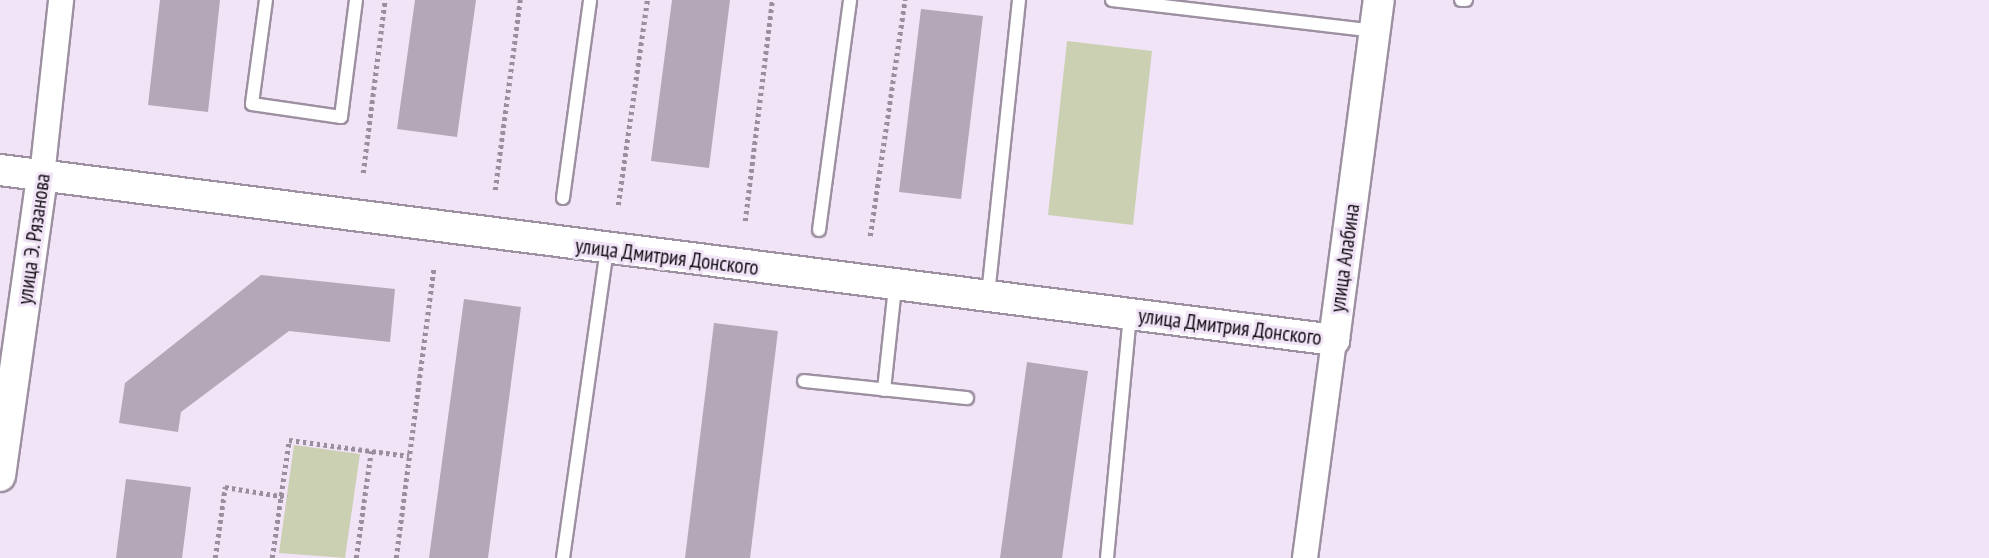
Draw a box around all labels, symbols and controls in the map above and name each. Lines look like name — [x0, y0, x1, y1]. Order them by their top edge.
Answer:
street label: улица Э. Рязанова — [12, 171, 56, 307]
street label: улица Алабина — [1325, 202, 1365, 314]
street label: улица Дмитрия Донского — [573, 233, 761, 281]
street label: улица Дмитрия Донского — [1136, 303, 1324, 351]

